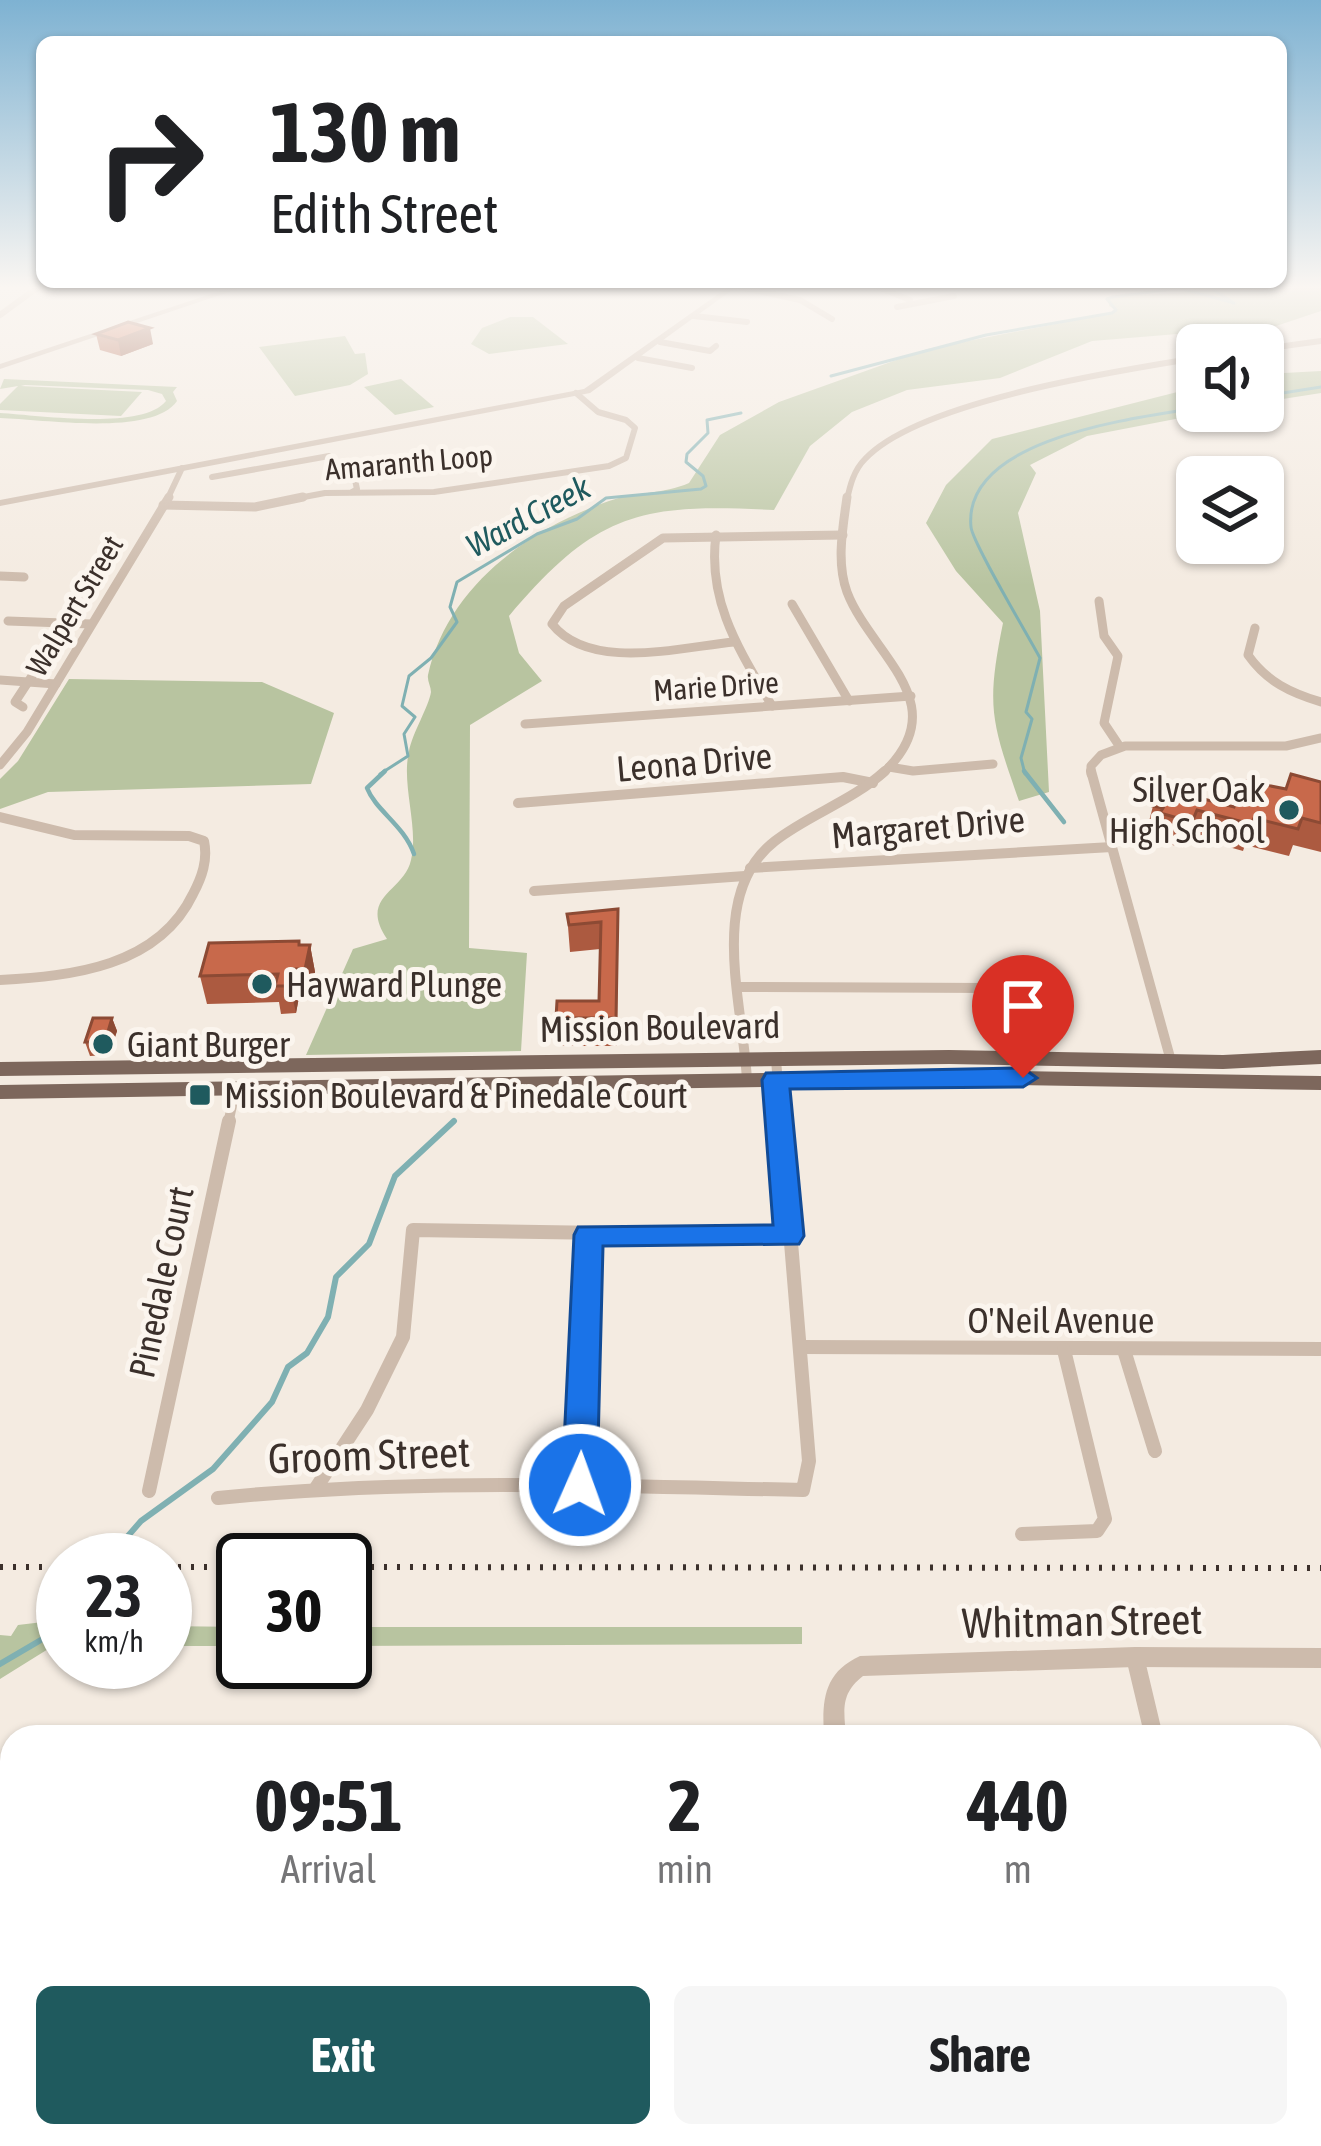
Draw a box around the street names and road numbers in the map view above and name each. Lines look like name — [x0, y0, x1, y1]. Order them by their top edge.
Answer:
street label: Amaranth Loop — [324, 438, 494, 486]
street label: Walpert Street — [19, 529, 129, 682]
street label: Marie Drive — [652, 665, 780, 707]
street label: Leona Drive — [614, 734, 774, 790]
street label: Margaret Drive — [830, 798, 1026, 856]
street label: Mission Boulevard — [539, 1004, 781, 1050]
street label: Pinedale Court — [120, 1183, 202, 1381]
street label: O'Neil Avenue — [968, 1299, 1154, 1341]
street label: Groom Street — [267, 1427, 471, 1483]
street label: Whitman Street — [961, 1595, 1203, 1647]

